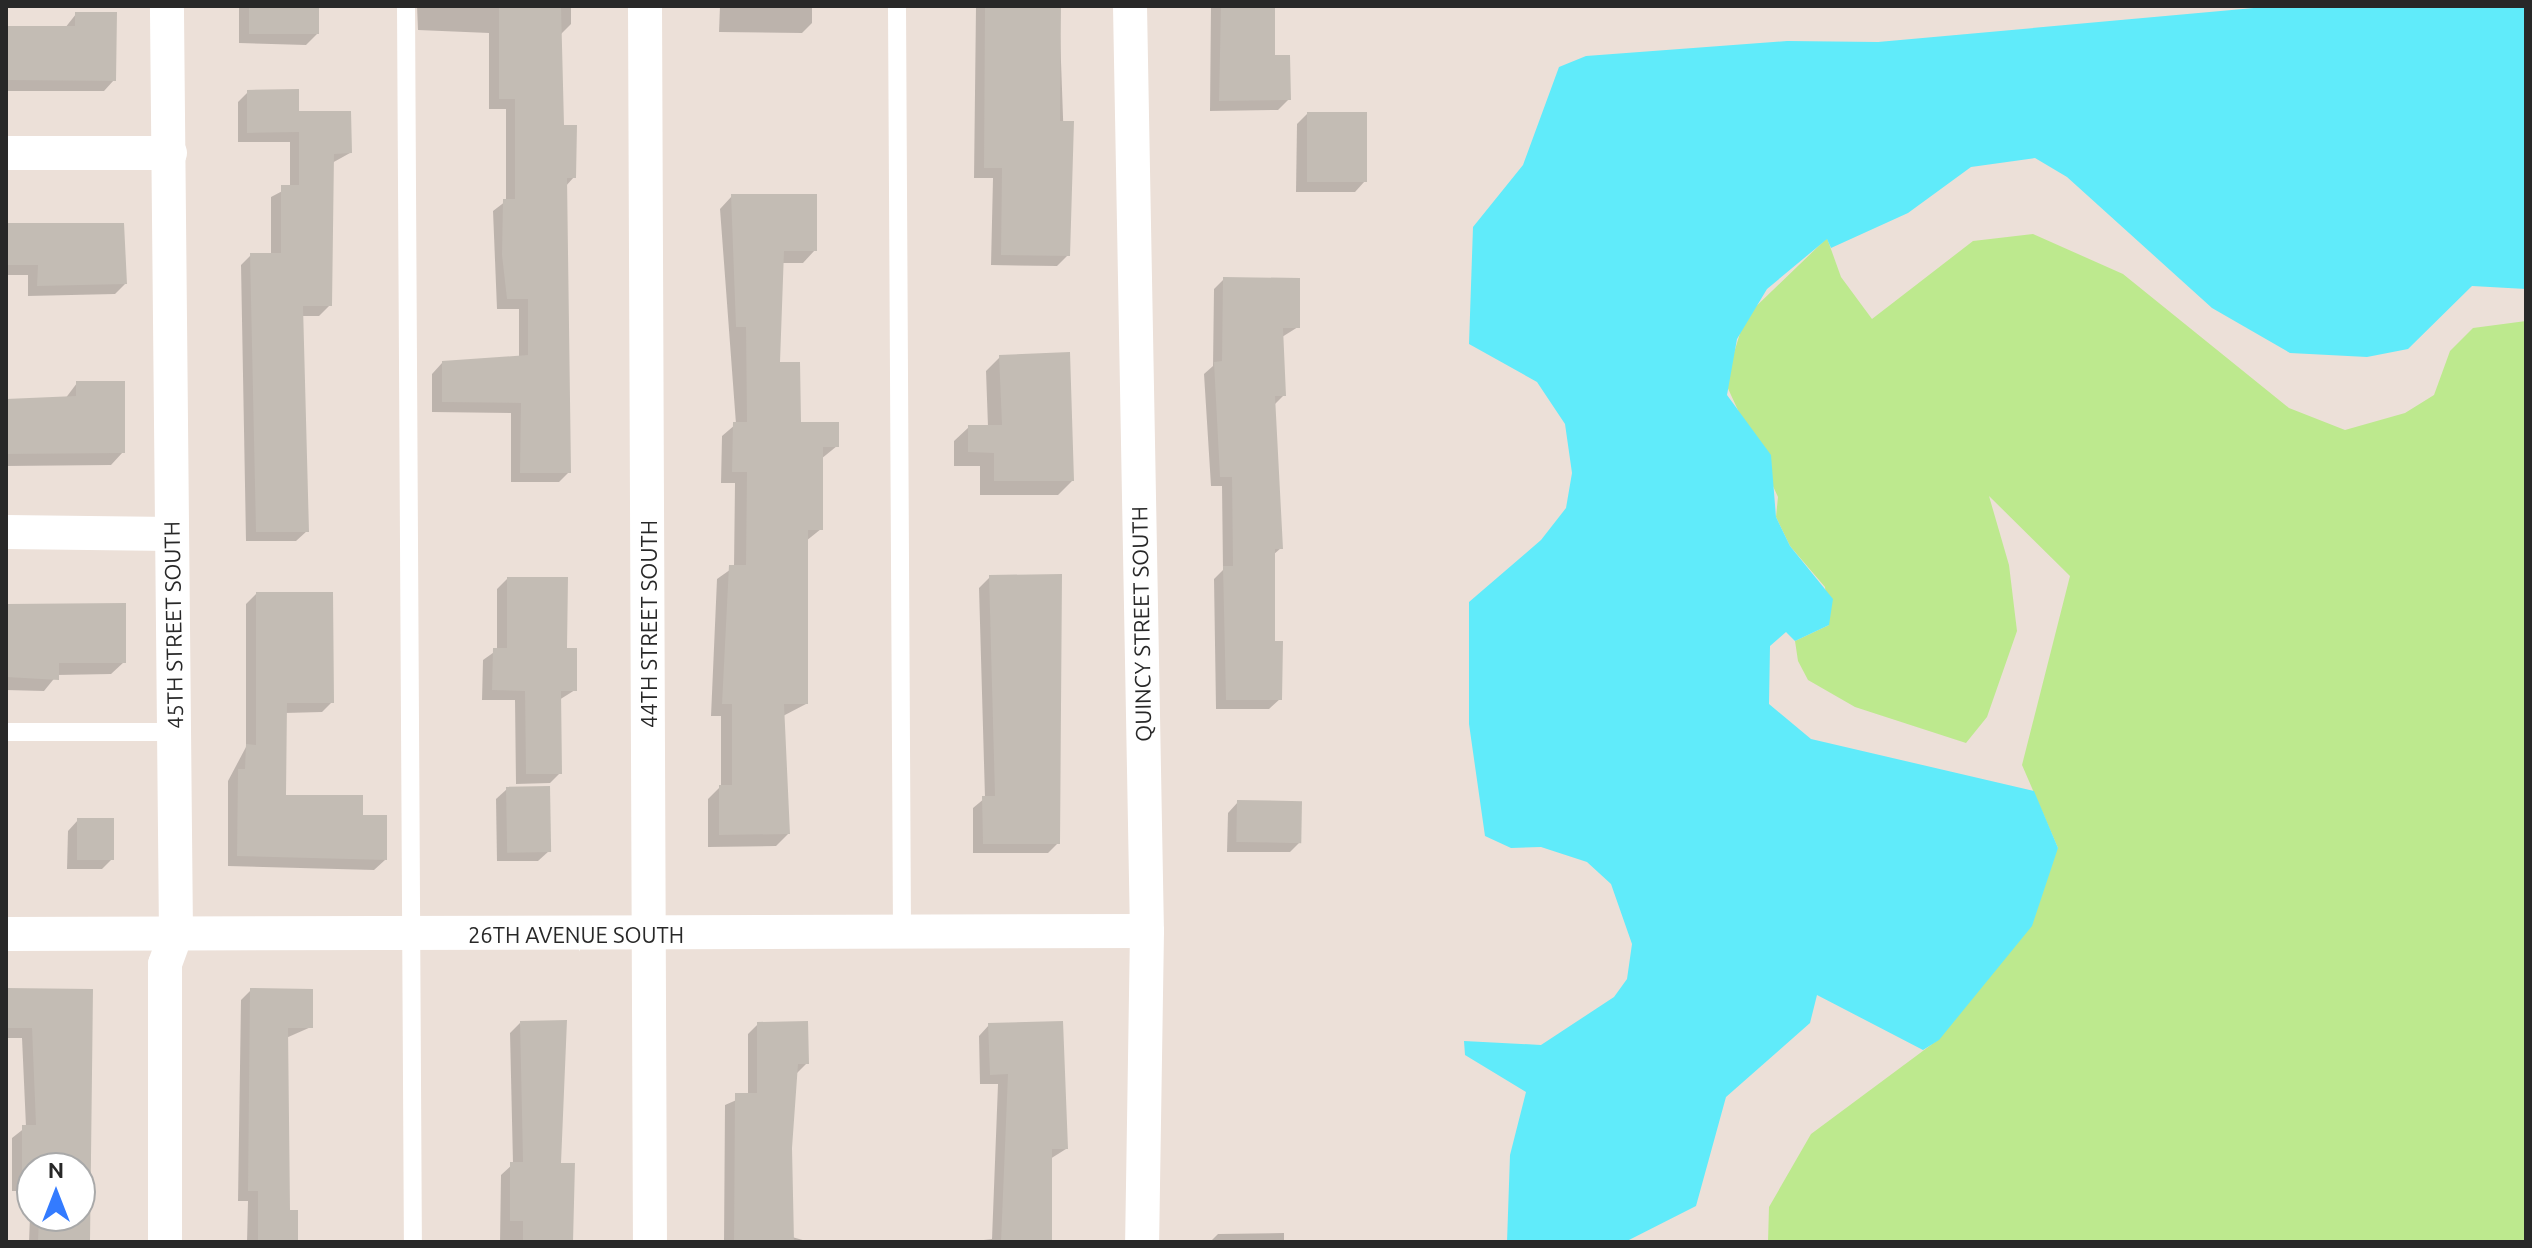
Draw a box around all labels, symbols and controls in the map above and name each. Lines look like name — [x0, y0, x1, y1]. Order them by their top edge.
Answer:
street label: QUINCY STREET SOUTH — [1126, 506, 1156, 742]
street label: 44TH STREET SOUTH — [636, 520, 662, 728]
street label: 45TH STREET SOUTH — [158, 521, 188, 729]
street label: 26TH AVENUE SOUTH — [468, 922, 684, 948]
north arrow — [16, 1152, 96, 1232]
text: N — [48, 1157, 64, 1182]

